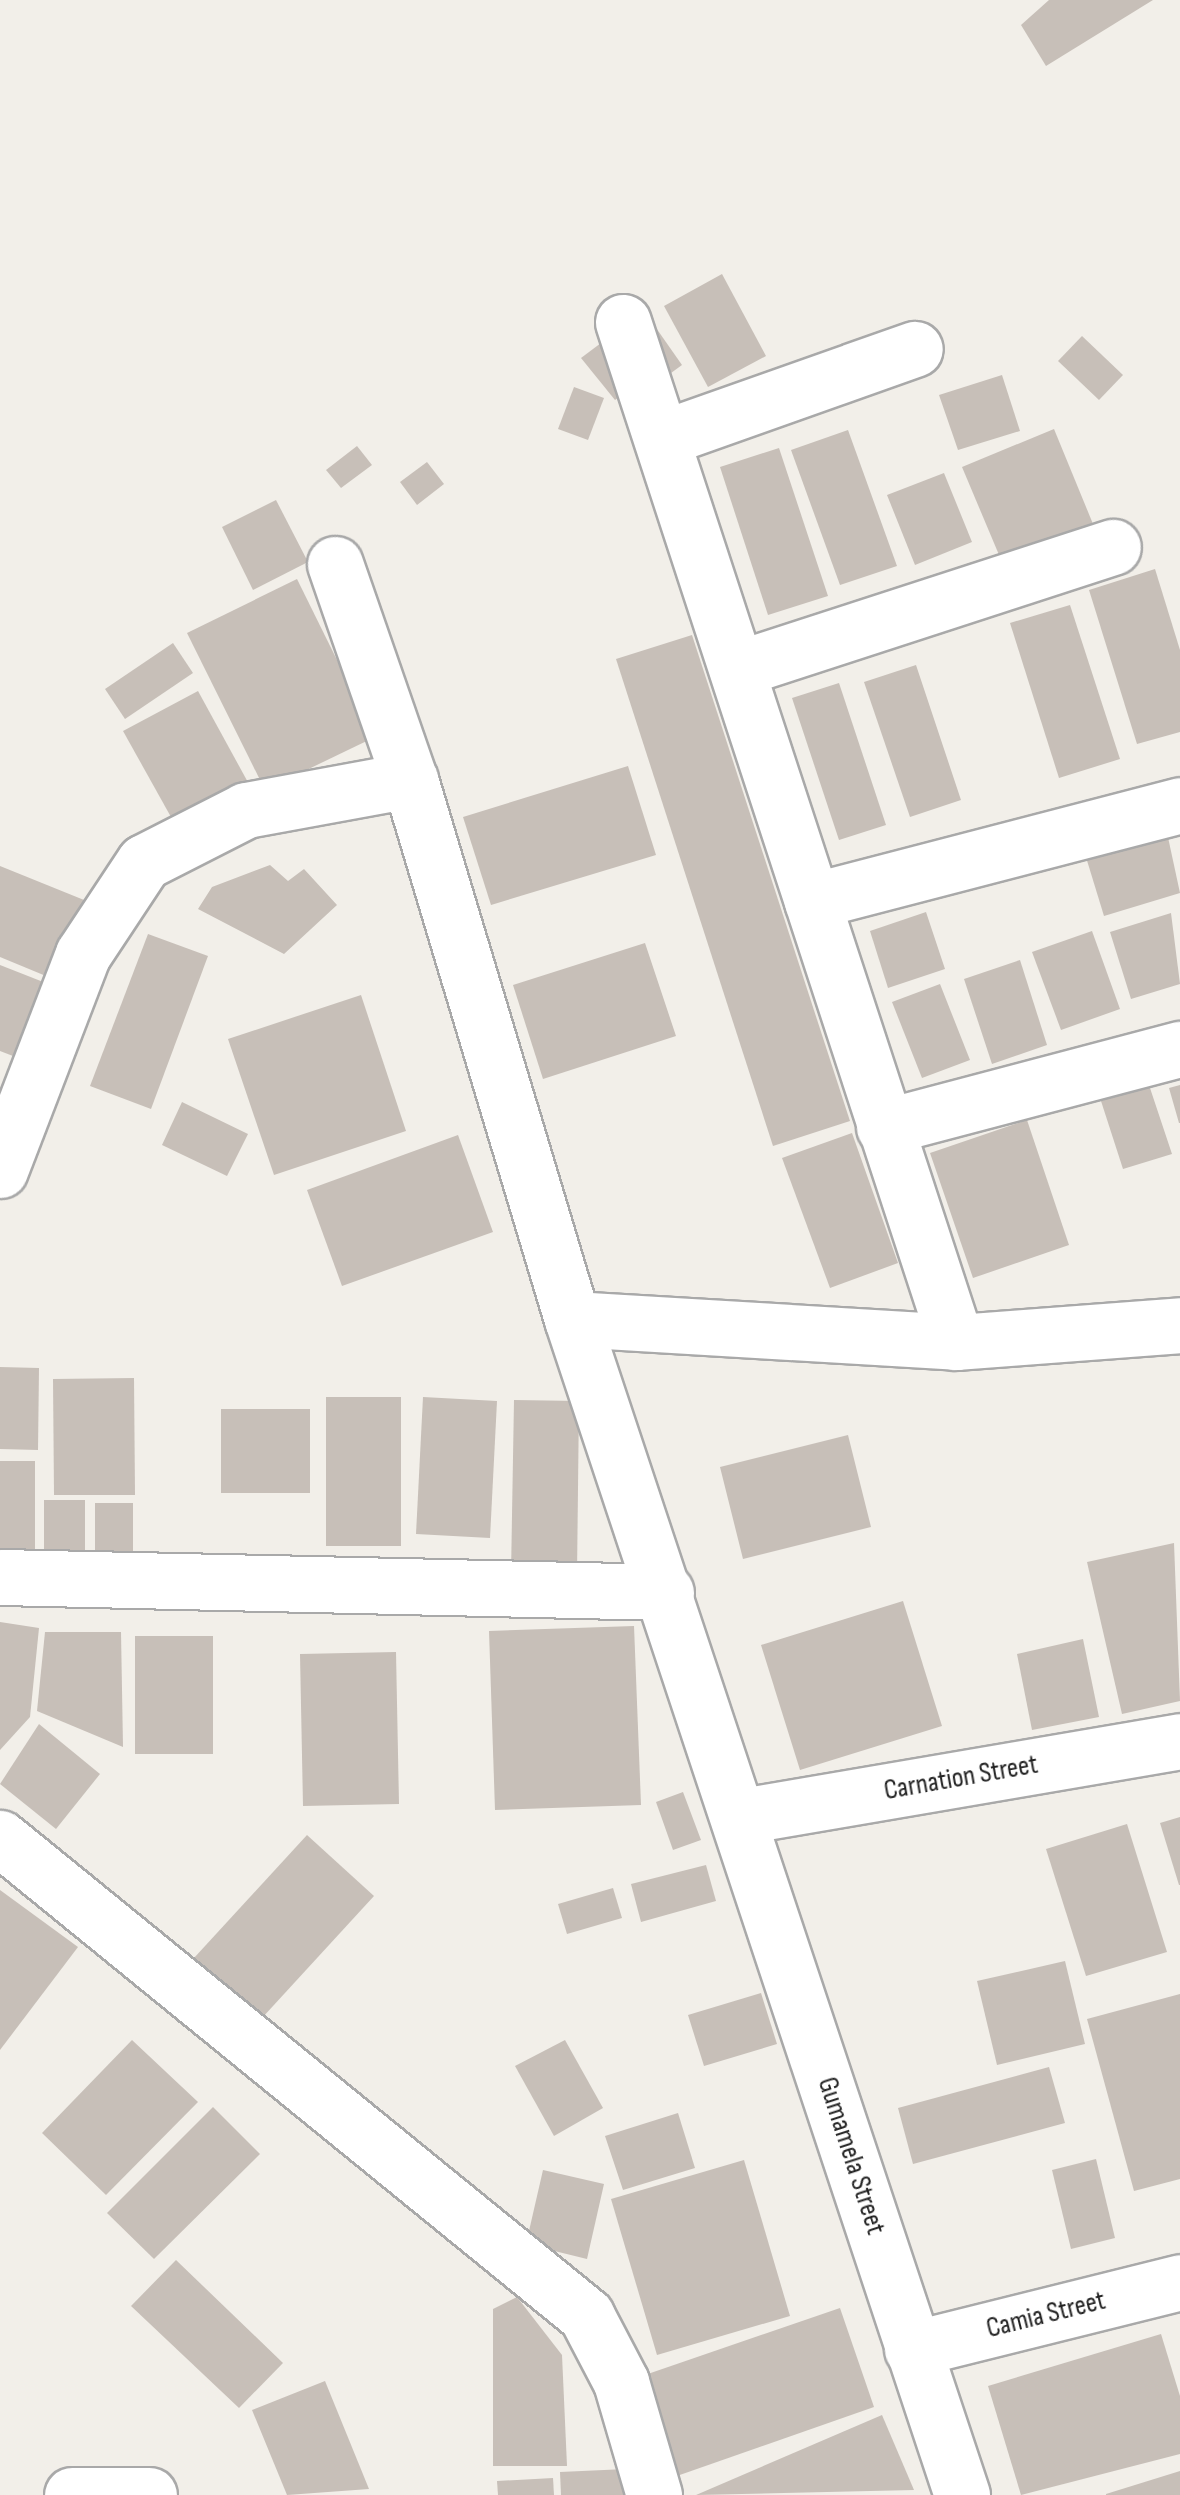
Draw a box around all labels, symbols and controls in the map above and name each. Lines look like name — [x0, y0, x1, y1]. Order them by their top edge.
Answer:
street label: Carnation Street — [881, 1748, 1041, 1808]
street label: Gumamela Street — [810, 2073, 892, 2239]
street label: Camia Street — [983, 2284, 1109, 2346]

